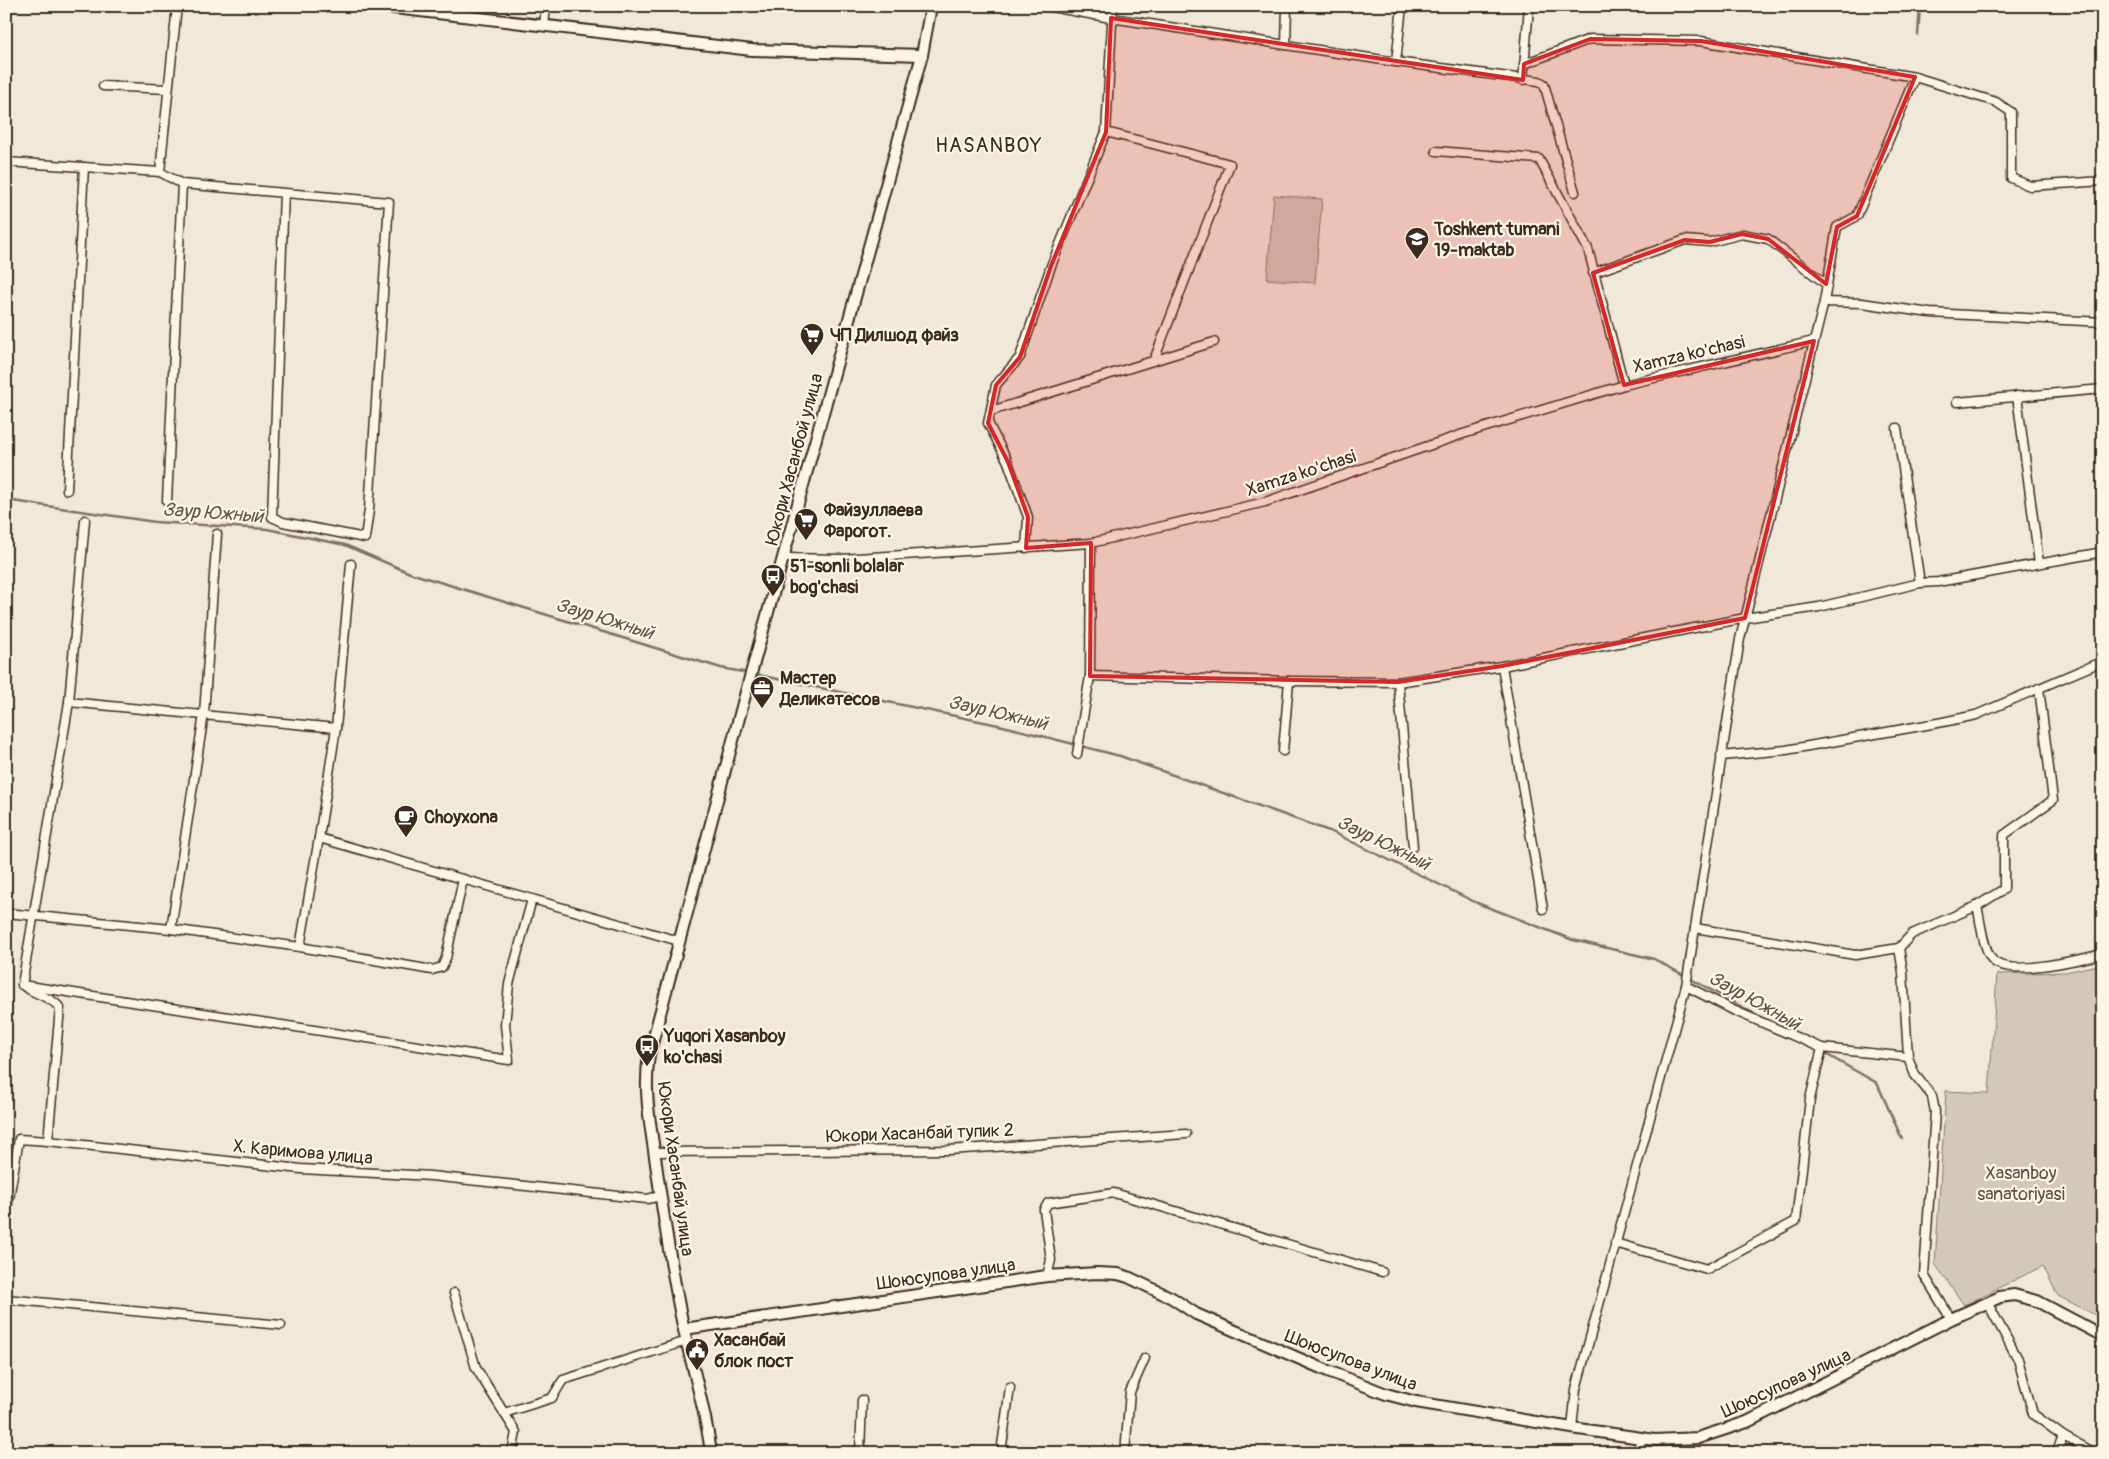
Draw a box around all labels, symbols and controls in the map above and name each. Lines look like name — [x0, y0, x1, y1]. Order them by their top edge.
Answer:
district label: HASANBOY — [935, 133, 1043, 158]
place label: Toshkent tumani 19-maktab — [1433, 218, 1560, 262]
school or university icon: Toshkent tumani 19-maktab — [1404, 226, 1430, 260]
supermarket icon: ЧП Дилшод файз — [799, 322, 825, 356]
place label: ЧП Дилшод файз — [830, 324, 960, 347]
street label: Xamza ko'chasi — [1631, 330, 1747, 379]
street label: Юкори Хасанбой улица — [760, 371, 828, 547]
street label: Xamza ko'chasi — [1243, 445, 1359, 502]
water label: Заур Южный — [162, 498, 266, 529]
place label: Файзуллаева Фарогот. — [823, 499, 923, 543]
supermarket icon: Файзуллаева Фарогот. — [793, 507, 819, 541]
place label: 51-sonli bolalar bog'chasi — [790, 555, 904, 599]
bus stop icon: 51-sonli bolalar bog'chasi — [760, 563, 786, 597]
water label: Заур Южный — [553, 593, 658, 646]
place label: Мастер Деликатесов — [779, 667, 881, 711]
office icon: Мастер Деликатесов — [749, 675, 775, 709]
water label: Заур Южный — [946, 690, 1051, 736]
cafe icon: Choyxona — [393, 804, 419, 838]
place label: Choyxona — [424, 806, 499, 829]
water label: Заур Южный — [1333, 810, 1436, 877]
water label: Заур Южный — [1705, 966, 1806, 1037]
place label: Yuqori Xasanboy ko'chasi — [663, 1025, 786, 1069]
bus stop icon: Yuqori Xasanboy ko'chasi — [634, 1033, 660, 1067]
street label: Юкори Хасанбай улица — [652, 1081, 699, 1258]
street label: Юкори Хасанбай тупик 2 — [826, 1119, 1014, 1148]
street label: Х. Каримова улица — [232, 1135, 374, 1170]
park label: Xasanboy sanatoriyasi — [1977, 1162, 2065, 1206]
street label: Шоюсупова улица — [875, 1253, 1017, 1296]
street label: Шоюсупова улица — [1281, 1325, 1420, 1396]
place label: Хасанбай блок пост — [714, 1329, 794, 1373]
public building icon: Хасанбай блок пост — [684, 1337, 710, 1371]
street label: Шоюсупова улица — [1718, 1343, 1855, 1423]

